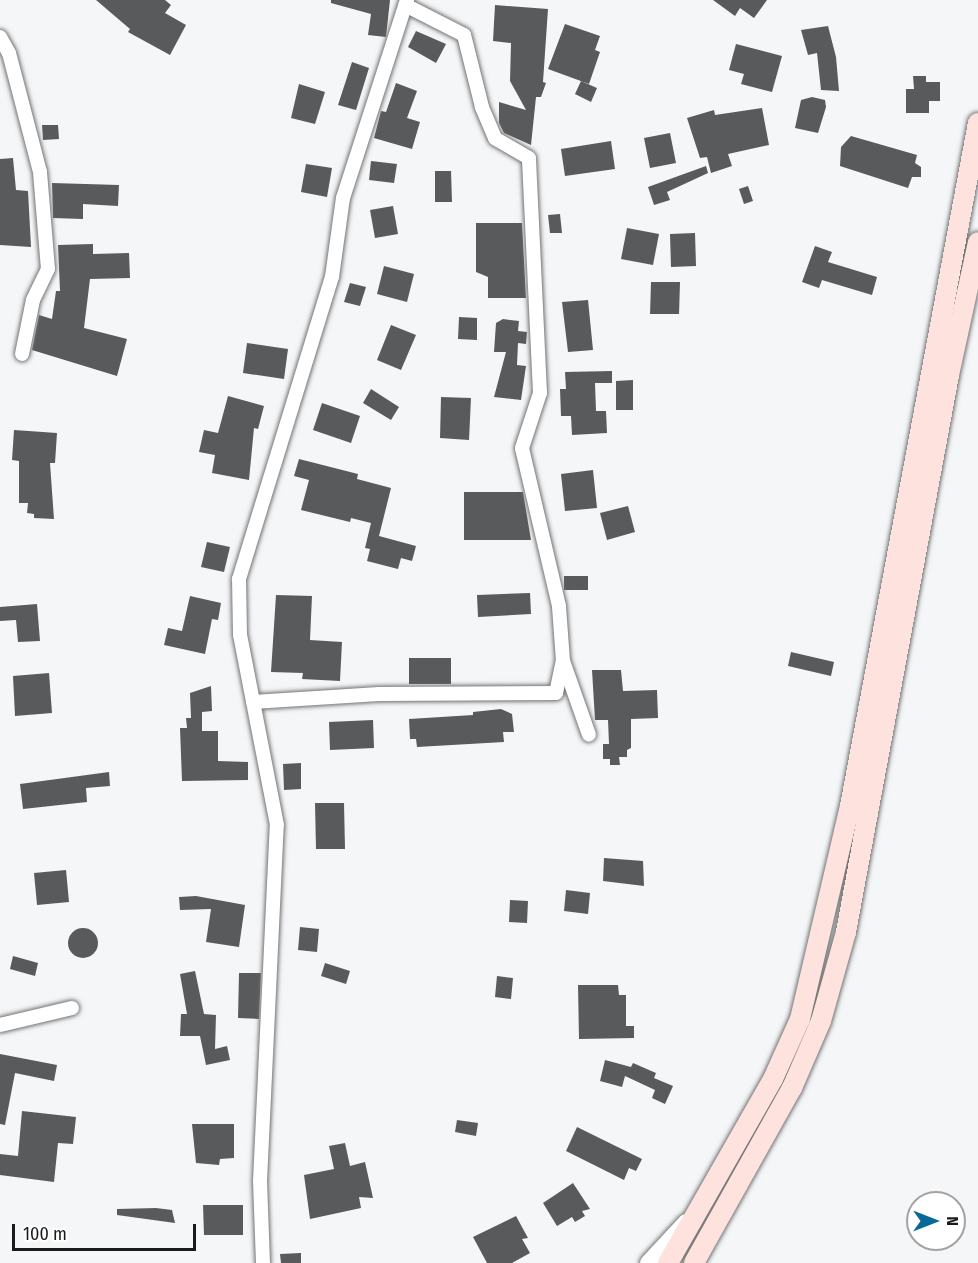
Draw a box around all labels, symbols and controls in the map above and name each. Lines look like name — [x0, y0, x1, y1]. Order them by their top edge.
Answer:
north arrow — [906, 1191, 966, 1251]
scale bar — [15, 1212, 200, 1250]
text: N — [943, 1216, 962, 1226]
text: 100 m — [23, 1223, 67, 1245]

